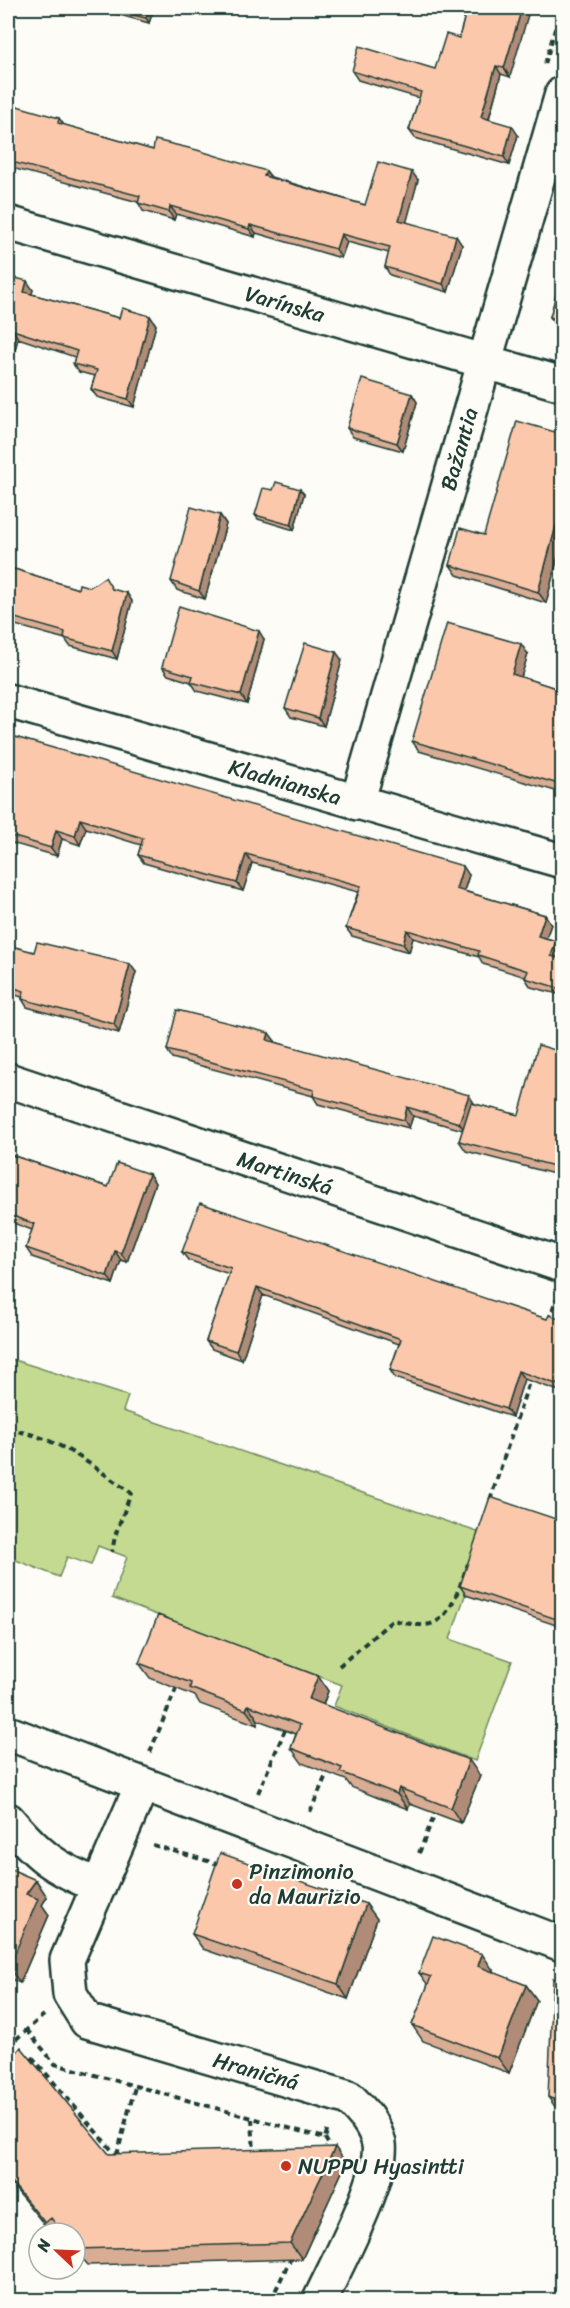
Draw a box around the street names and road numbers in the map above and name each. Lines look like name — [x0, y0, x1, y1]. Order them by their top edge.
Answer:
street label: Varínska — [241, 274, 330, 334]
street label: Bažantia — [429, 403, 489, 495]
street label: Kladnianska — [224, 747, 346, 817]
street label: Martinská — [232, 1139, 338, 1207]
street label: Hraničná — [209, 2040, 303, 2102]

